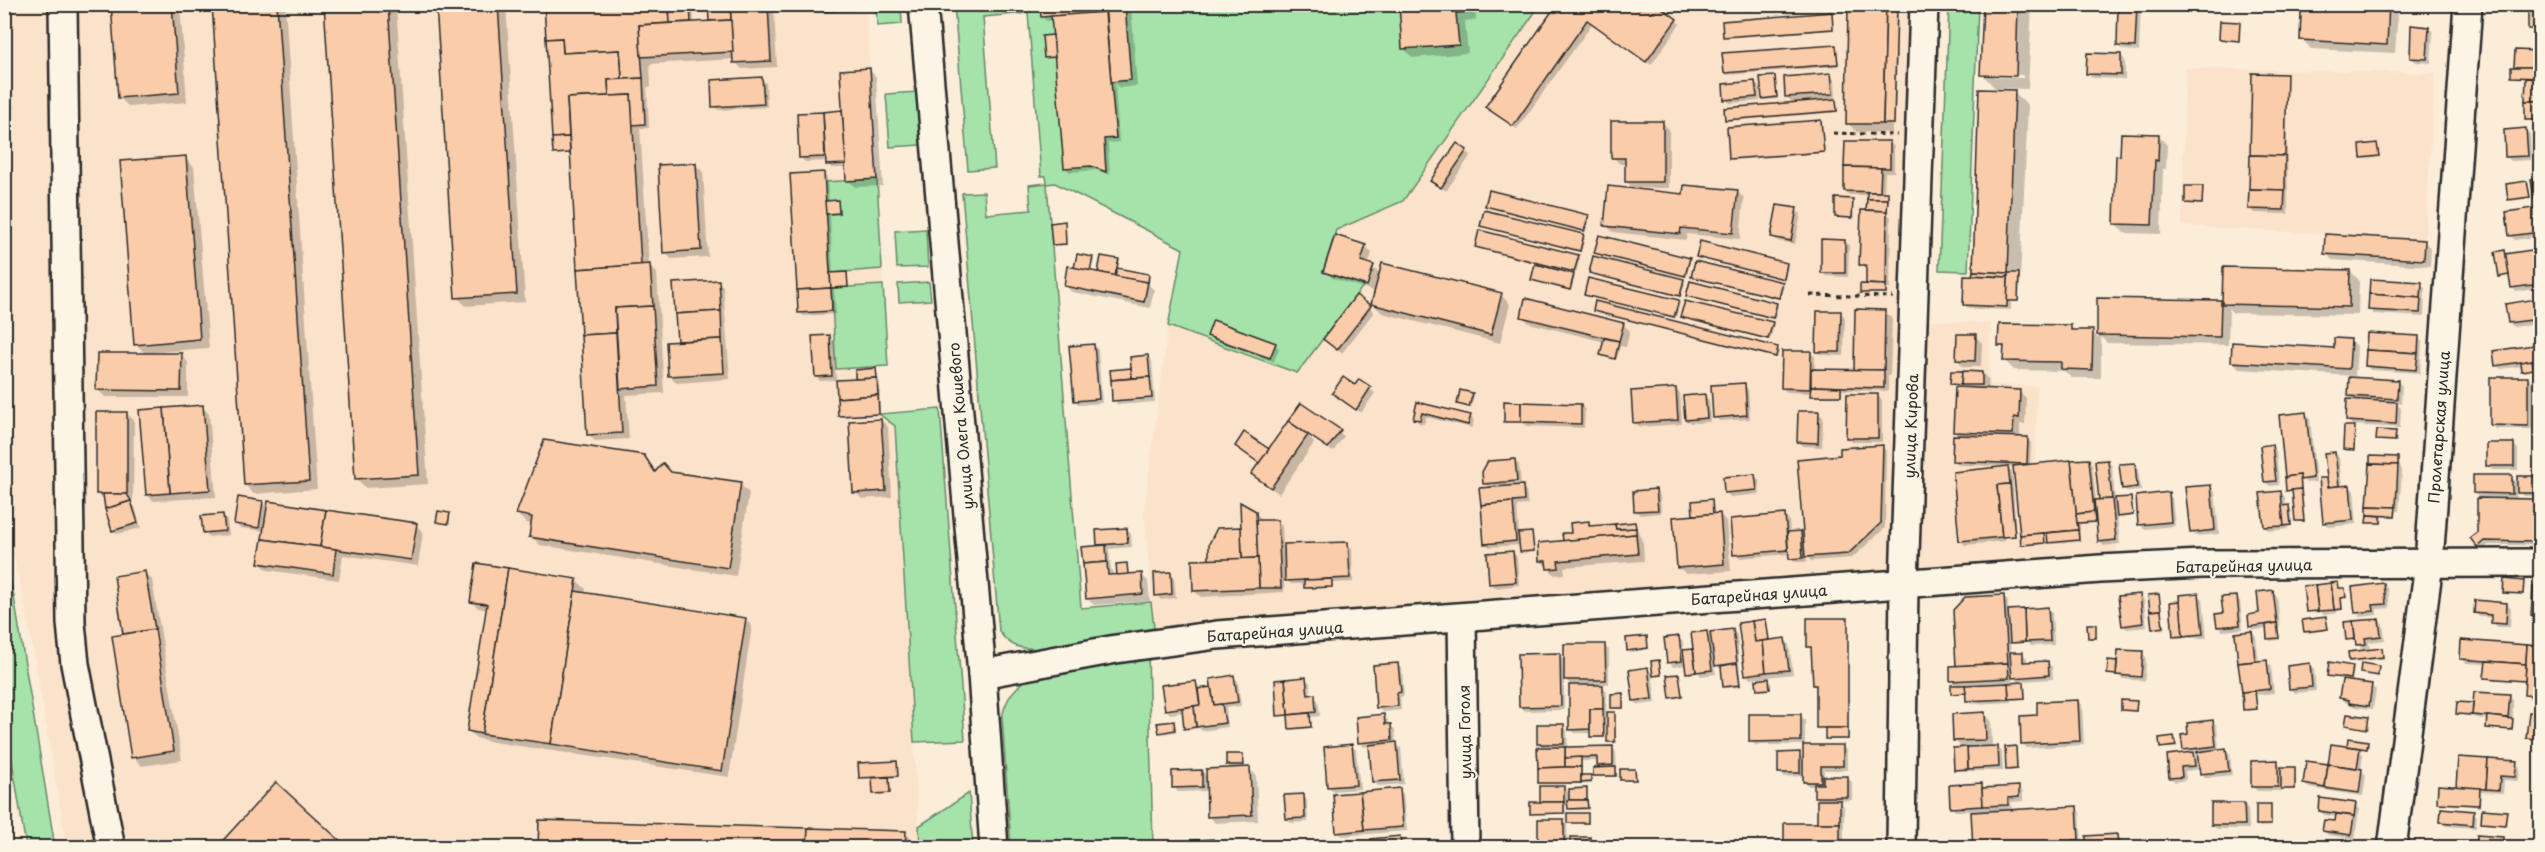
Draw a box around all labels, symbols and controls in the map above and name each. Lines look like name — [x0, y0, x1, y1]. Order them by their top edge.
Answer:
street label: улица Олега Кошевого — [941, 342, 979, 510]
street label: Пролетарская улица — [2421, 349, 2455, 504]
street label: улица Кирова — [1897, 373, 1923, 479]
street label: Батарейная улица — [2175, 552, 2313, 578]
street label: Батарейная улица — [1690, 578, 1829, 610]
street label: Батарейная улица — [1206, 615, 1345, 647]
street label: улица Гоголя — [1452, 685, 1476, 779]

